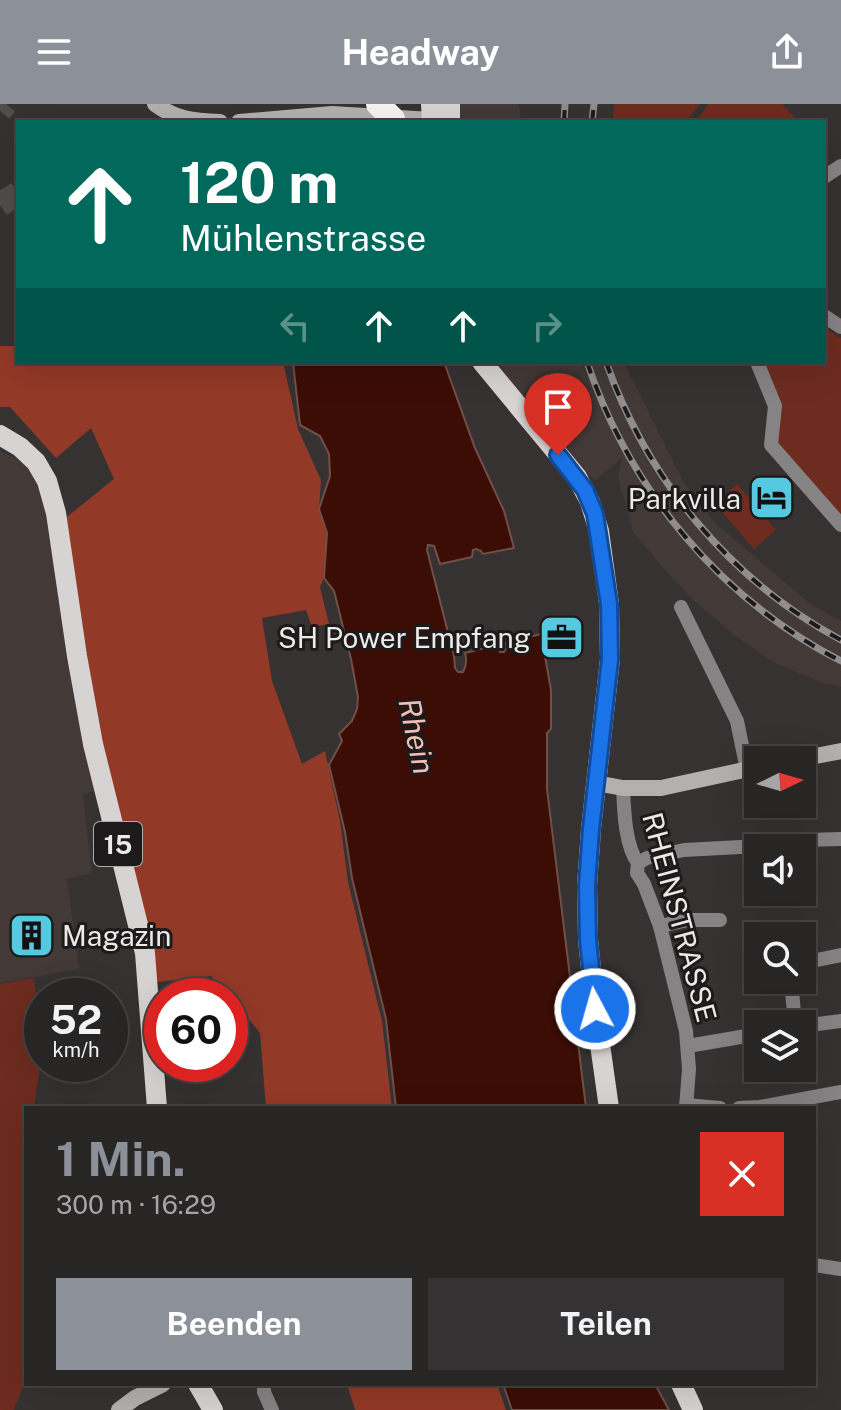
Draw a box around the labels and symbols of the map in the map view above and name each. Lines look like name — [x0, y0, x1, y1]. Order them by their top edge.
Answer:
pin — [524, 373, 592, 455]
hotel icon: Parkvilla — [748, 474, 796, 522]
place label: Parkvilla — [628, 482, 741, 515]
office icon: SH Power Empfang — [538, 613, 586, 661]
place label: SH Power Empfang — [278, 621, 531, 654]
water label: Rhein — [391, 695, 443, 777]
north arrow — [744, 746, 816, 818]
street label: RHEINSTRASSE — [636, 809, 724, 1025]
road number: 15 — [94, 822, 142, 866]
building icon: Magazin — [7, 911, 55, 959]
place label: Magazin — [62, 919, 171, 952]
position arrow — [553, 967, 637, 1051]
speed limit sign: 60 — [144, 978, 248, 1082]

